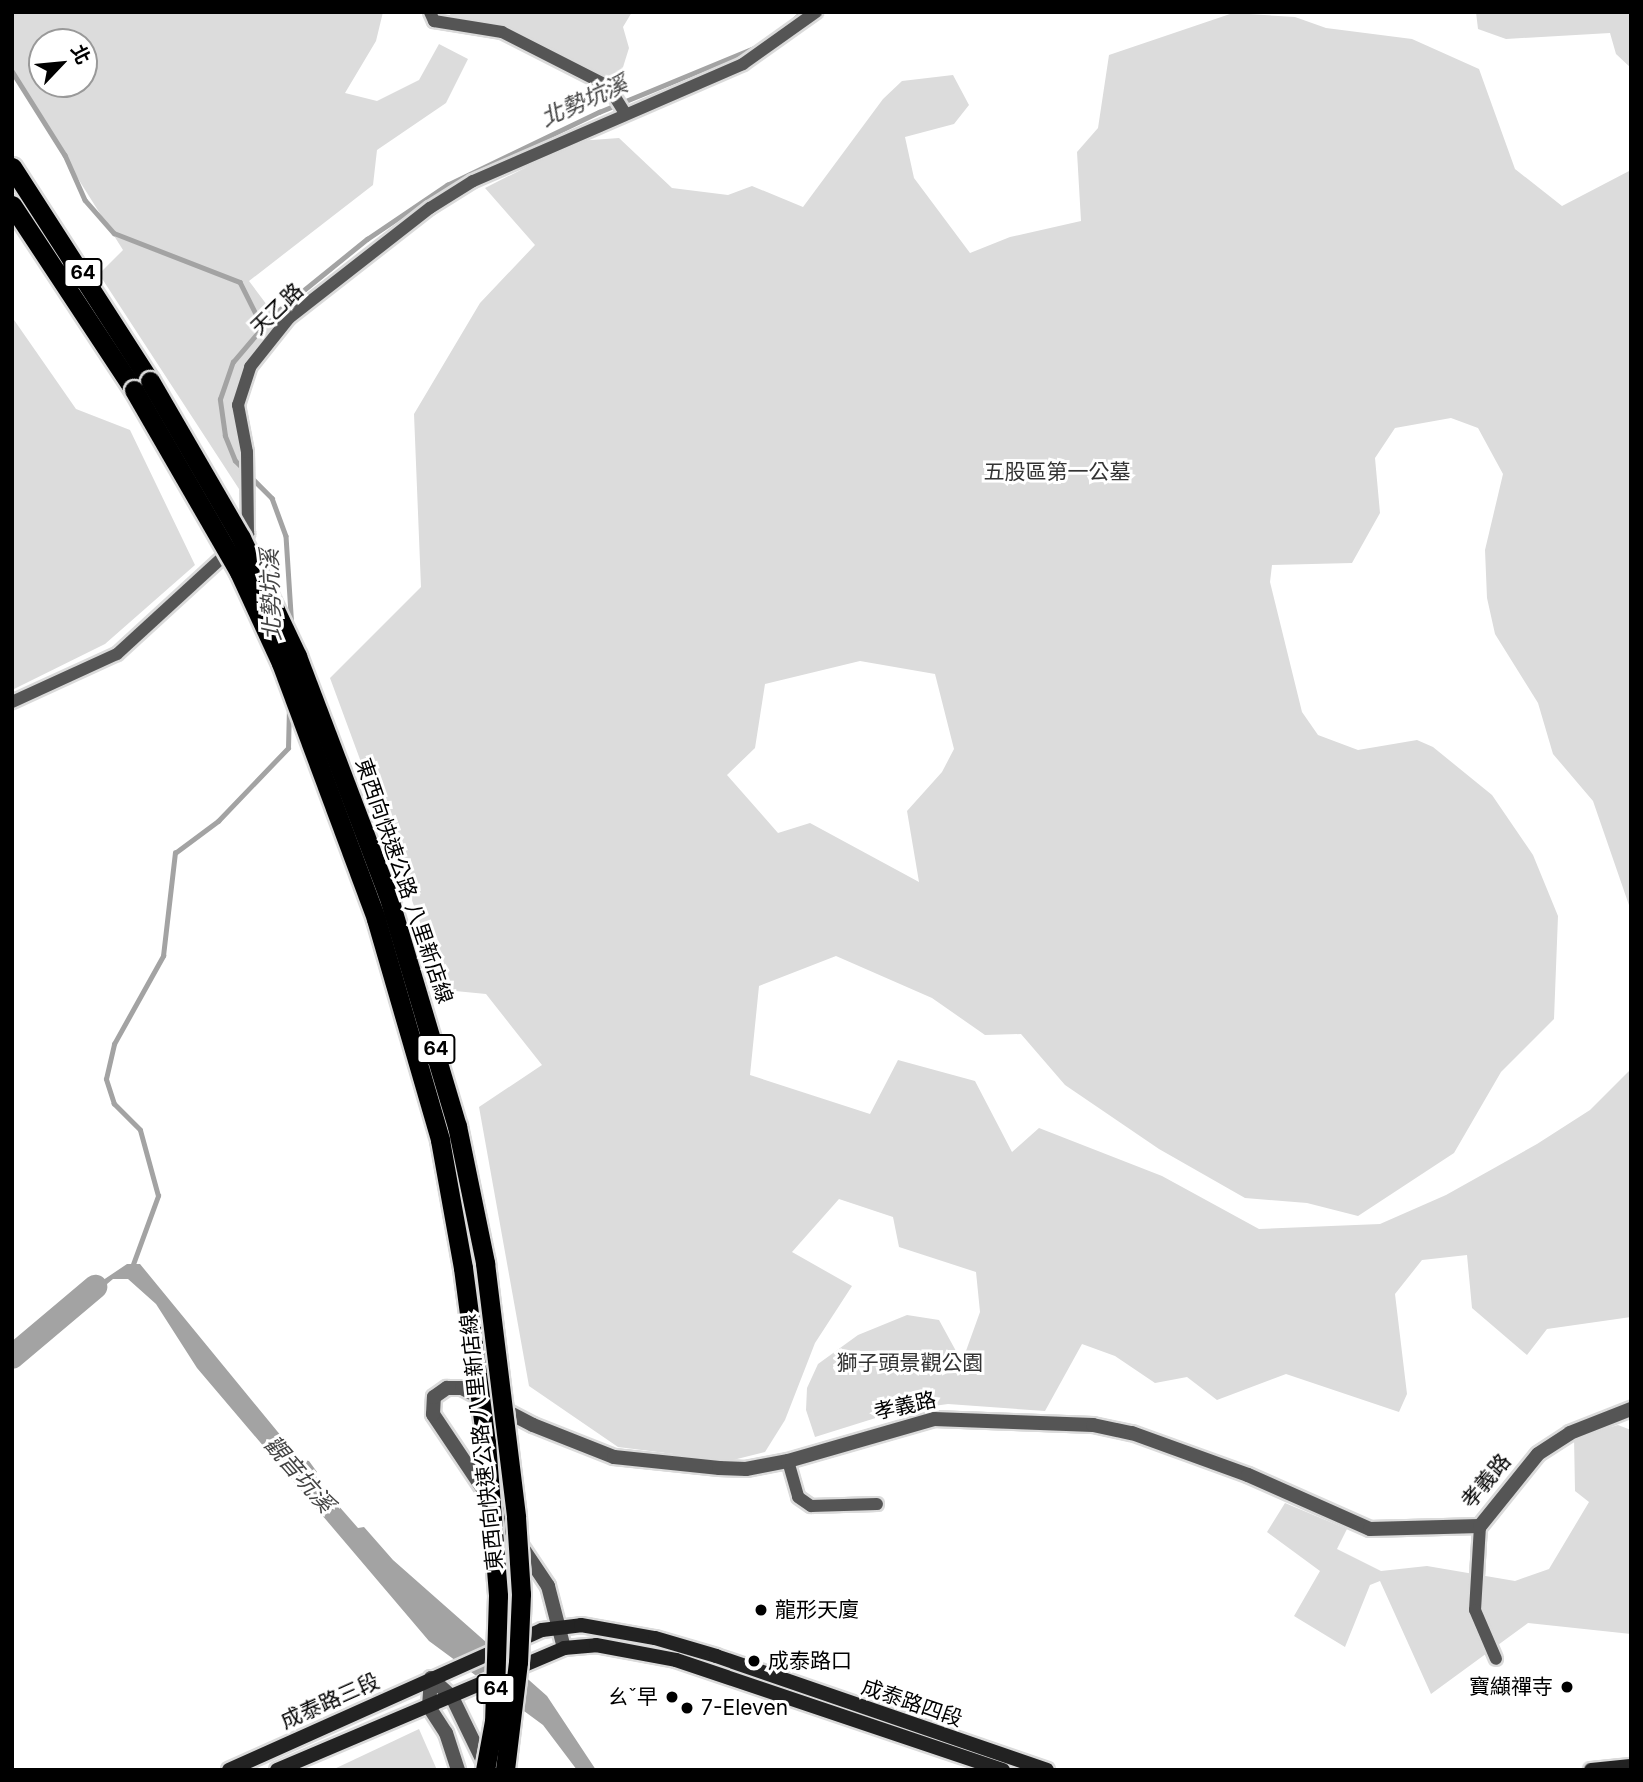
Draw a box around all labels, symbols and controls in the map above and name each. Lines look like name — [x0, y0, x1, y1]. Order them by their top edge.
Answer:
north arrow — [28, 28, 98, 98]
text: 北 — [66, 41, 95, 68]
water label: 北勢坑溪 — [536, 70, 632, 132]
road number: 64 — [62, 258, 104, 288]
street label: 天乙路 — [246, 278, 308, 340]
park label: 五股區第一公墓 — [984, 459, 1130, 485]
water label: 北勢坑溪 — [256, 549, 286, 641]
street label: 東西向快速公路 八里新店線 — [350, 755, 458, 1007]
road number: 64 — [415, 1034, 457, 1064]
street label: 東西向快速公路 八里新店線 — [456, 1312, 508, 1572]
park label: 獅子頭景觀公園 — [837, 1350, 983, 1376]
street label: 孝義路 — [872, 1387, 938, 1425]
water label: 觀音坑溪 — [258, 1430, 340, 1518]
street label: 孝義路 — [1456, 1449, 1516, 1513]
place label: 龍形天廈 — [775, 1597, 859, 1623]
marker: 龍形天廈 — [753, 1602, 769, 1618]
place label: 成泰路口 — [768, 1648, 852, 1674]
marker: 成泰路口 — [746, 1653, 762, 1669]
street label: 成泰路三段 — [277, 1668, 383, 1734]
road number: 64 — [475, 1674, 517, 1704]
street label: 成泰路四段 — [858, 1674, 966, 1732]
place label: 寶纈禪寺 — [1469, 1674, 1553, 1700]
marker: 寶纈禪寺 — [1559, 1679, 1575, 1695]
place label: ㄠˇ早 — [607, 1684, 658, 1710]
marker: ㄠˇ早 — [664, 1689, 680, 1705]
place label: 7-Eleven — [701, 1695, 788, 1721]
marker: 7-Eleven — [679, 1700, 695, 1716]

